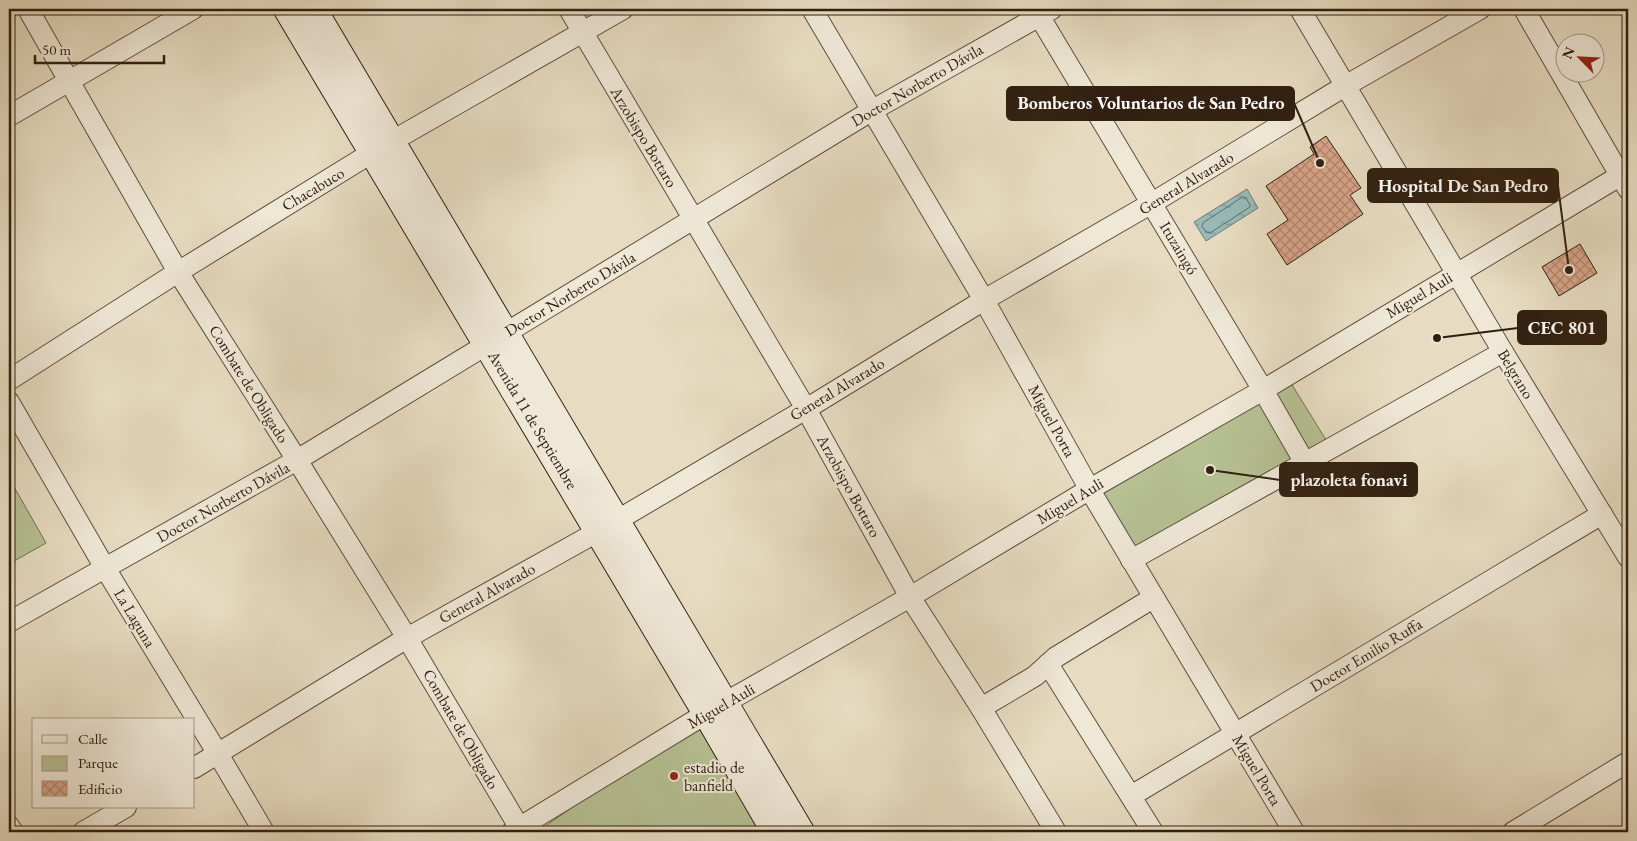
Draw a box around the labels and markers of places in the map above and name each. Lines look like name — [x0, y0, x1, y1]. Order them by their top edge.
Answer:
callout: Bomberos Voluntarios de San Pedro — [1007, 87, 1294, 120]
callout: Hospital De San Pedro — [1368, 169, 1558, 202]
callout: CEC 801 — [1518, 311, 1606, 344]
callout: plazoleta fonavi — [1280, 463, 1417, 496]
place label: estadio de banfield — [684, 757, 744, 796]
marker: estadio de banfield — [668, 770, 680, 782]

